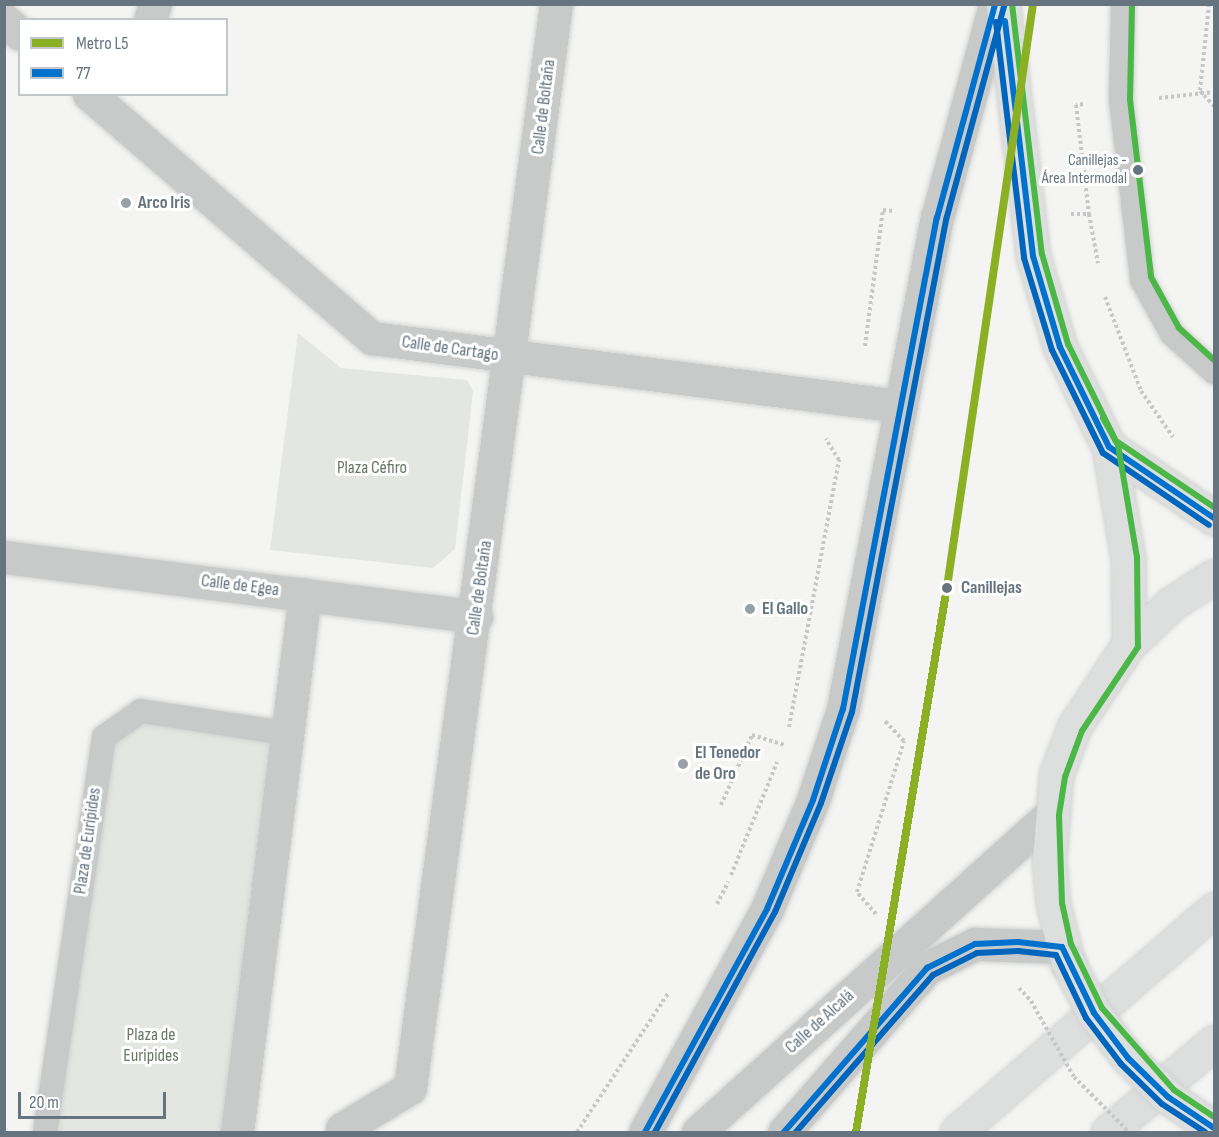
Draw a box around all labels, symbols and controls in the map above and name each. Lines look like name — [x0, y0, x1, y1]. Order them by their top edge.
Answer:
legend — [18, 18, 228, 96]
text: Metro L5 — [76, 33, 128, 54]
street label: Calle de Boltaña — [527, 58, 561, 156]
text: 77 — [76, 63, 90, 84]
place label: Canillejas - Área Intermodal — [1042, 151, 1127, 189]
marker: Canillejas - Área Intermodal — [1132, 164, 1144, 176]
place label: Arco Iris — [138, 192, 190, 214]
marker: Arco Iris — [119, 196, 133, 210]
street label: Calle de Cartago — [400, 332, 500, 366]
park label: Plaza Céfiro — [337, 457, 407, 479]
street label: Calle de Boltaña — [463, 539, 497, 637]
street label: Calle de Egea — [200, 571, 280, 601]
place label: Canillejas — [961, 577, 1022, 599]
marker: Canillejas — [938, 579, 956, 597]
place label: El Gallo — [762, 598, 808, 620]
marker: El Gallo — [743, 602, 757, 616]
place label: El Tenedor de Oro — [695, 743, 761, 786]
marker: El Tenedor de Oro — [676, 757, 690, 771]
street label: Plaza de Eurípides — [70, 786, 106, 896]
street label: Calle de Alcalá — [781, 985, 859, 1059]
park label: Plaza de Euripides — [123, 1025, 179, 1068]
scale bar — [21, 1080, 170, 1118]
text: 20 m — [29, 1092, 59, 1113]

